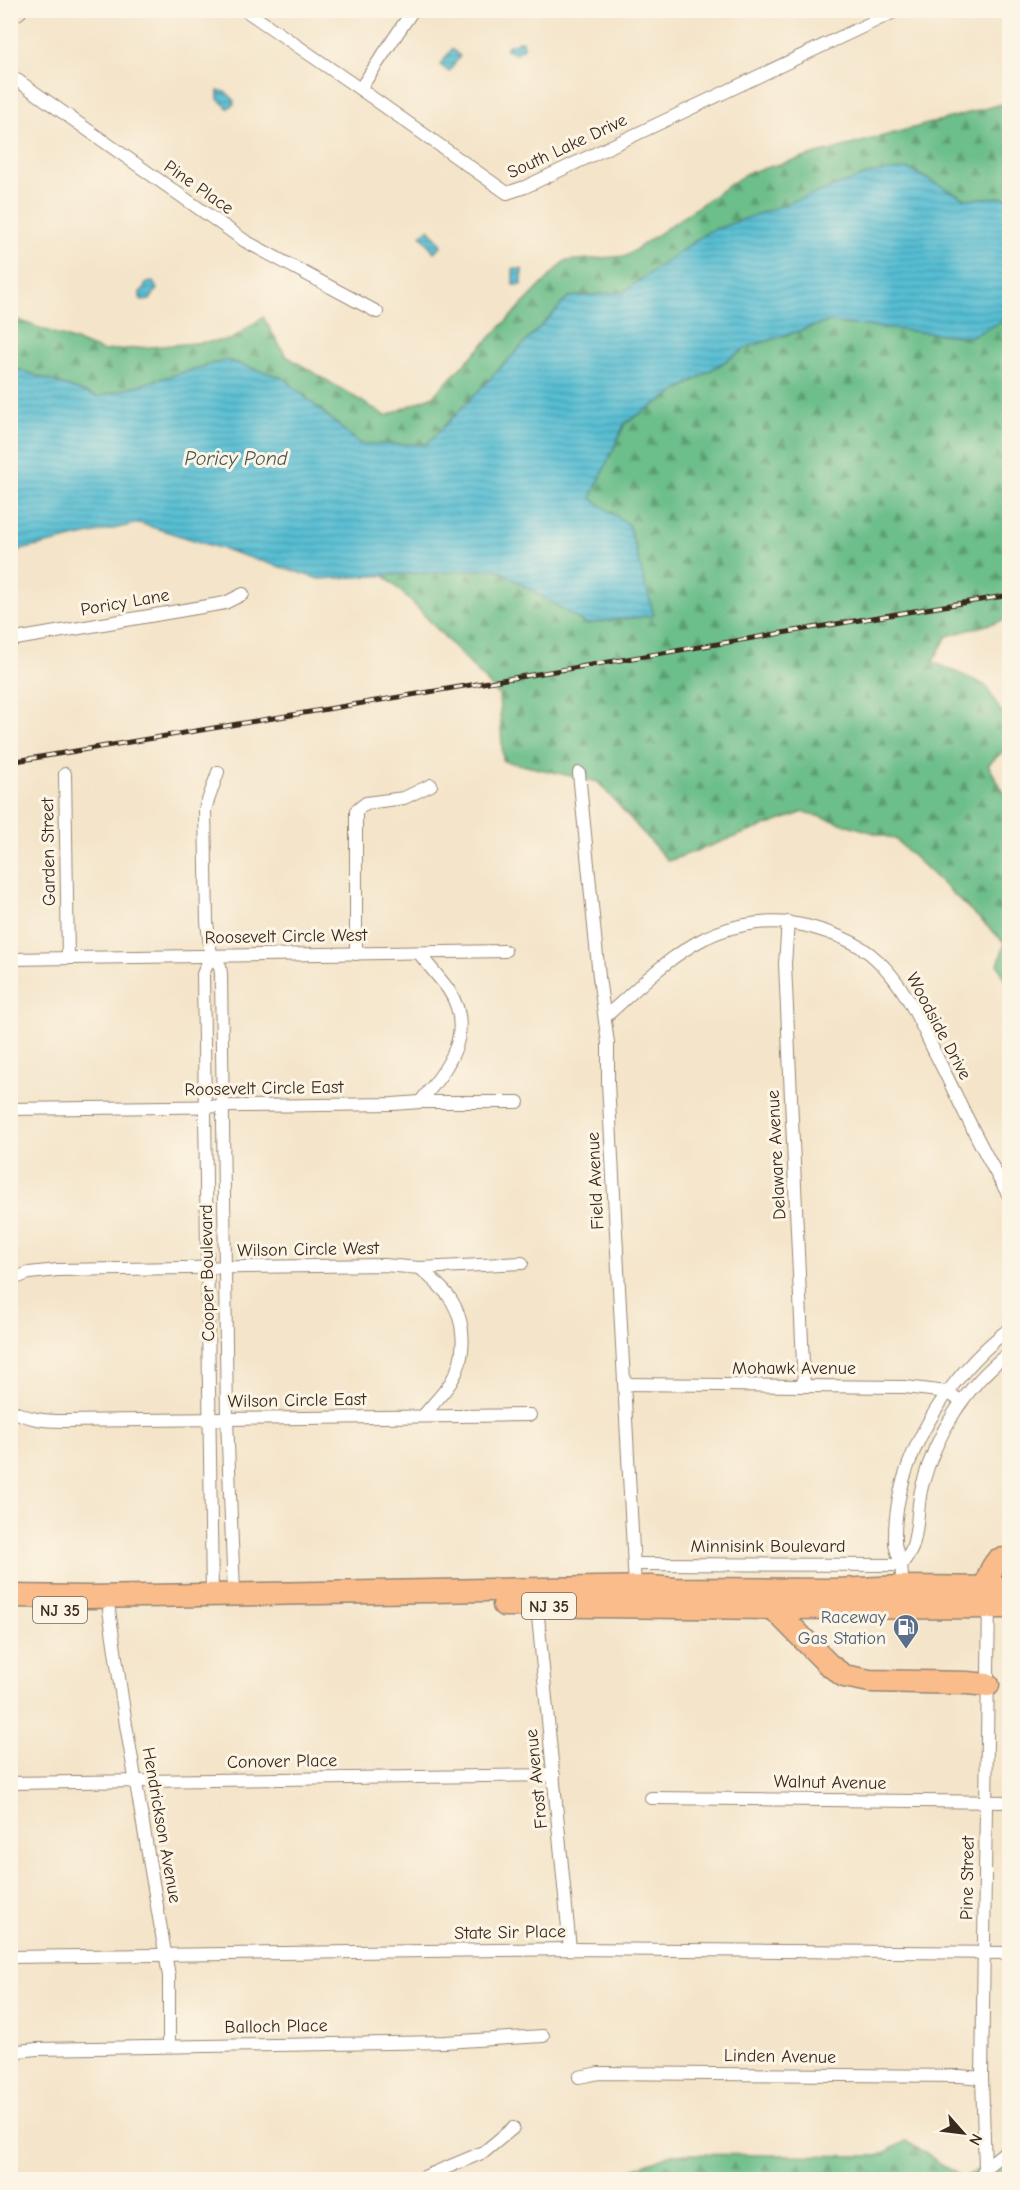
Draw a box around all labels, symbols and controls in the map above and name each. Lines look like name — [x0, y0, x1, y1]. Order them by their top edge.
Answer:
street label: South Lake Drive — [504, 110, 630, 183]
street label: Pine Place — [160, 156, 238, 219]
water label: Poricy Pond — [185, 447, 289, 470]
street label: Poricy Lane — [79, 584, 171, 621]
street label: Garden Street — [37, 797, 60, 906]
street label: Roosevelt Circle West — [205, 925, 368, 948]
street label: Woodside Drive — [902, 969, 976, 1083]
street label: Roosevelt Circle East — [184, 1077, 345, 1100]
street label: Delaware Avenue — [763, 1090, 790, 1220]
street label: Field Avenue — [582, 1132, 609, 1230]
street label: Cooper Boulevard — [196, 1204, 219, 1342]
street label: Wilson Circle West — [237, 1238, 380, 1261]
street label: Mohawk Avenue — [732, 1358, 856, 1379]
street label: Wilson Circle East — [227, 1389, 367, 1412]
street label: Minnisink Boulevard — [691, 1536, 845, 1557]
road number: NJ 35 — [522, 1593, 576, 1619]
road number: NJ 35 — [33, 1597, 87, 1623]
place label: Raceway Gas Station — [798, 1607, 887, 1649]
fuel station icon: Raceway Gas Station — [891, 1612, 921, 1650]
street label: Frost Avenue — [521, 1728, 552, 1830]
street label: Hendrickson Avenue — [137, 1746, 186, 1905]
street label: Conover Place — [227, 1750, 337, 1773]
street label: Walnut Avenue — [773, 1771, 887, 1794]
street label: Pine Street — [956, 1835, 979, 1920]
street label: State Sir Place — [454, 1921, 566, 1944]
street label: Balloch Place — [224, 2015, 328, 2038]
street label: Linden Avenue — [724, 2045, 836, 2068]
north arrow — [933, 2103, 993, 2163]
text: N — [965, 2131, 986, 2148]

